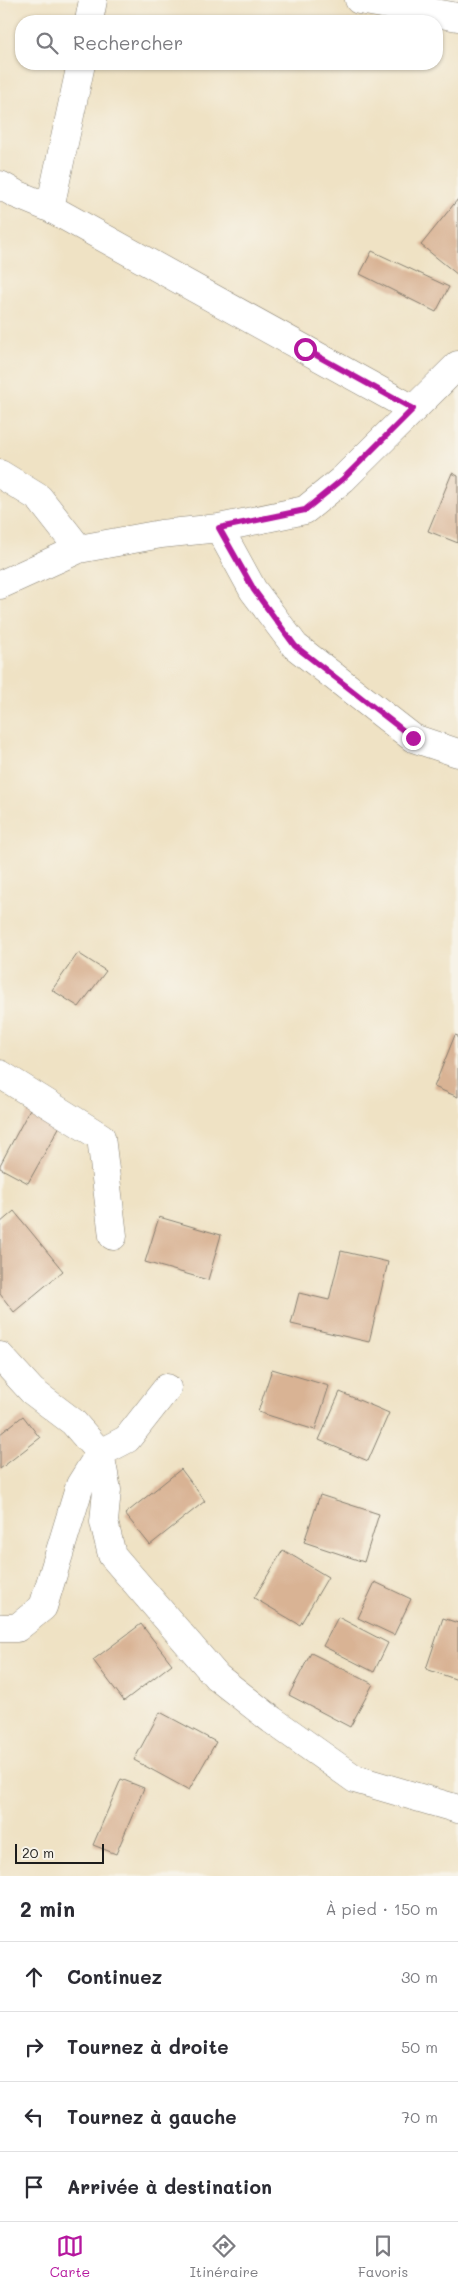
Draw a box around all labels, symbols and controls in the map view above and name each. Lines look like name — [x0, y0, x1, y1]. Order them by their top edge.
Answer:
search box — [15, 15, 443, 70]
icon: search — [33, 29, 61, 57]
text: Rechercher — [73, 30, 183, 55]
route start — [294, 338, 317, 361]
route end — [402, 727, 425, 750]
scale bar — [15, 1841, 104, 1864]
text: 20 m — [22, 1843, 54, 1862]
text: 2 min — [20, 1895, 75, 1922]
text: À pied · 150 m — [326, 1898, 438, 1919]
icon: ahead — [20, 1963, 48, 1991]
text: Continuez — [67, 1964, 162, 1989]
text: 30 m — [401, 1966, 438, 1987]
icon: right — [20, 2033, 48, 2061]
text: Tournez à droite — [67, 2034, 229, 2059]
text: 50 m — [401, 2036, 438, 2057]
icon: left — [20, 2103, 48, 2131]
text: Tournez à gauche — [67, 2104, 236, 2129]
text: 70 m — [401, 2106, 438, 2127]
icon: arrive — [20, 2173, 48, 2201]
text: Arrivée à destination — [67, 2174, 272, 2199]
tab: Carte — [50, 2232, 90, 2281]
tab: Itinéraire — [190, 2232, 258, 2281]
tab: Favoris — [358, 2232, 408, 2281]

